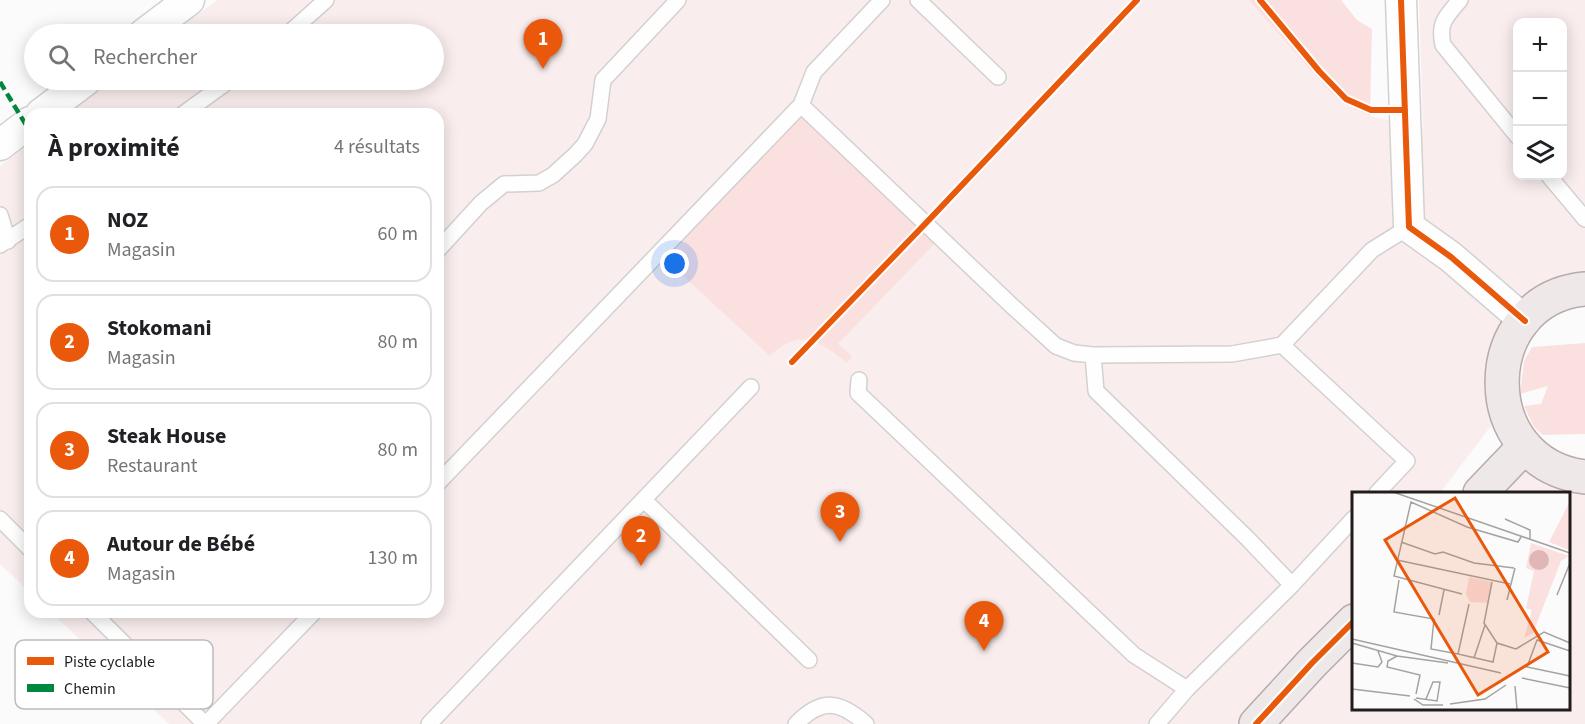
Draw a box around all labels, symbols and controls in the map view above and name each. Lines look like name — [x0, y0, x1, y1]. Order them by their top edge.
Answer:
map controls — [1513, 18, 1567, 180]
button: + — [1513, 18, 1567, 72]
pin: 1 — [524, 20, 562, 69]
search box — [24, 24, 444, 90]
icon: search — [45, 41, 78, 74]
text: Rechercher — [93, 41, 197, 73]
button: − — [1513, 72, 1567, 126]
button: layers — [1513, 126, 1567, 180]
text: À proximité — [48, 129, 180, 166]
text: 4 résultats — [334, 133, 420, 161]
text: NOZ — [107, 204, 148, 236]
text: 1 — [64, 220, 75, 248]
text: 60 m — [378, 220, 418, 248]
text: Magasin — [107, 236, 176, 264]
your location — [660, 249, 689, 278]
text: Stokomani — [107, 312, 212, 344]
text: 2 — [64, 328, 75, 356]
text: 80 m — [378, 328, 418, 356]
text: Magasin — [107, 344, 176, 372]
text: Steak House — [107, 420, 227, 452]
text: 3 — [64, 436, 75, 464]
text: 80 m — [378, 436, 418, 464]
text: Restaurant — [107, 452, 198, 480]
pin: 3 — [820, 492, 860, 542]
inset map — [1352, 492, 1570, 709]
pin: 2 — [622, 516, 660, 566]
text: Autour de Bébé — [107, 528, 255, 560]
text: 4 — [64, 544, 75, 572]
text: 130 m — [368, 544, 418, 572]
text: Magasin — [107, 560, 176, 588]
pin: 4 — [964, 602, 1004, 651]
legend — [15, 640, 213, 709]
text: Piste cyclable — [64, 651, 155, 673]
text: Chemin — [64, 678, 116, 700]

